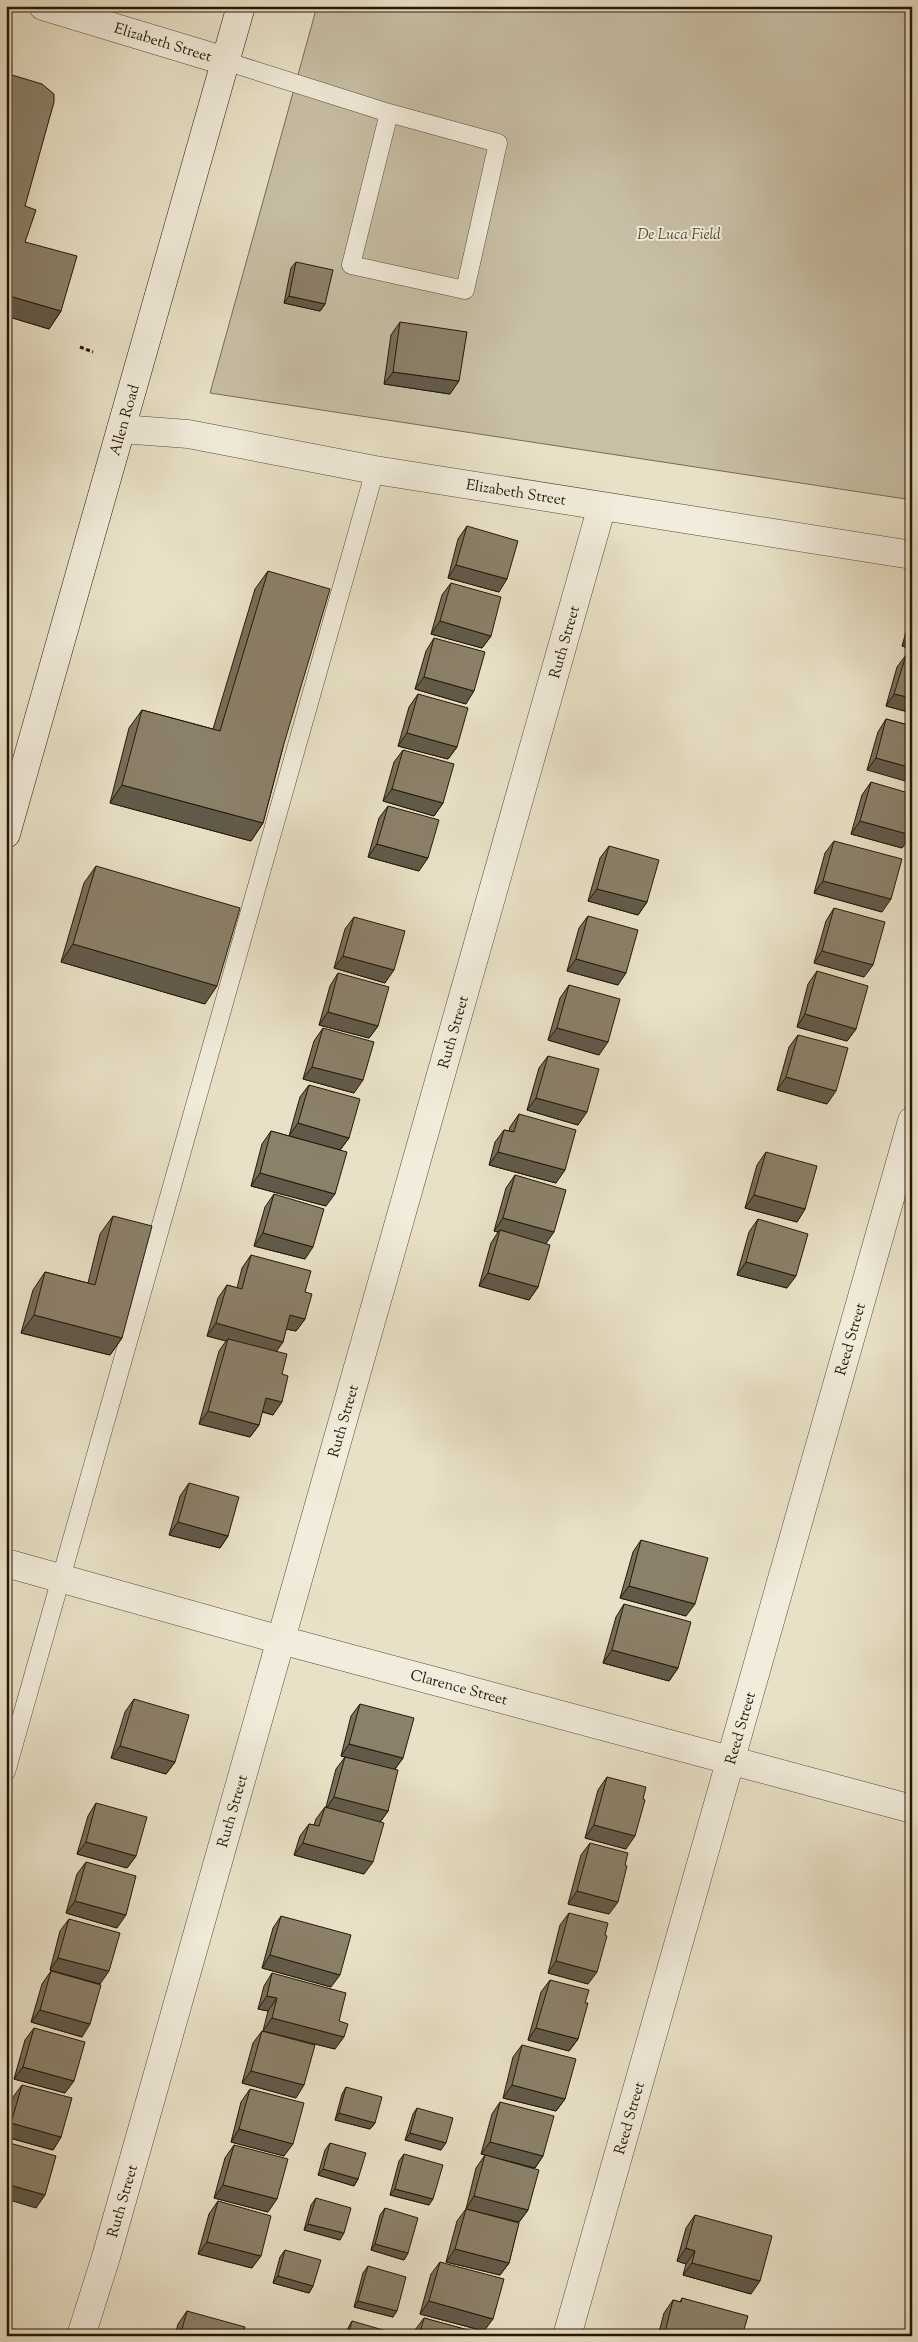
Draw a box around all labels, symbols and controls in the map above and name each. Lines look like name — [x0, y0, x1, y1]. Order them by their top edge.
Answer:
street label: Elizabeth Street — [111, 19, 214, 68]
park label: De Luca Field — [637, 225, 721, 246]
street label: Allen Road — [105, 382, 146, 458]
street label: Elizabeth Street — [464, 475, 567, 512]
street label: Ruth Street — [545, 604, 586, 681]
street label: Ruth Street — [434, 994, 475, 1071]
street label: Reed Street — [831, 1301, 872, 1378]
street label: Ruth Street — [324, 1383, 365, 1460]
street label: Clarence Street — [408, 1665, 510, 1712]
street label: Reed Street — [721, 1690, 762, 1767]
street label: Ruth Street — [213, 1773, 254, 1850]
street label: Reed Street — [610, 2080, 651, 2157]
street label: Ruth Street — [103, 2163, 144, 2240]

